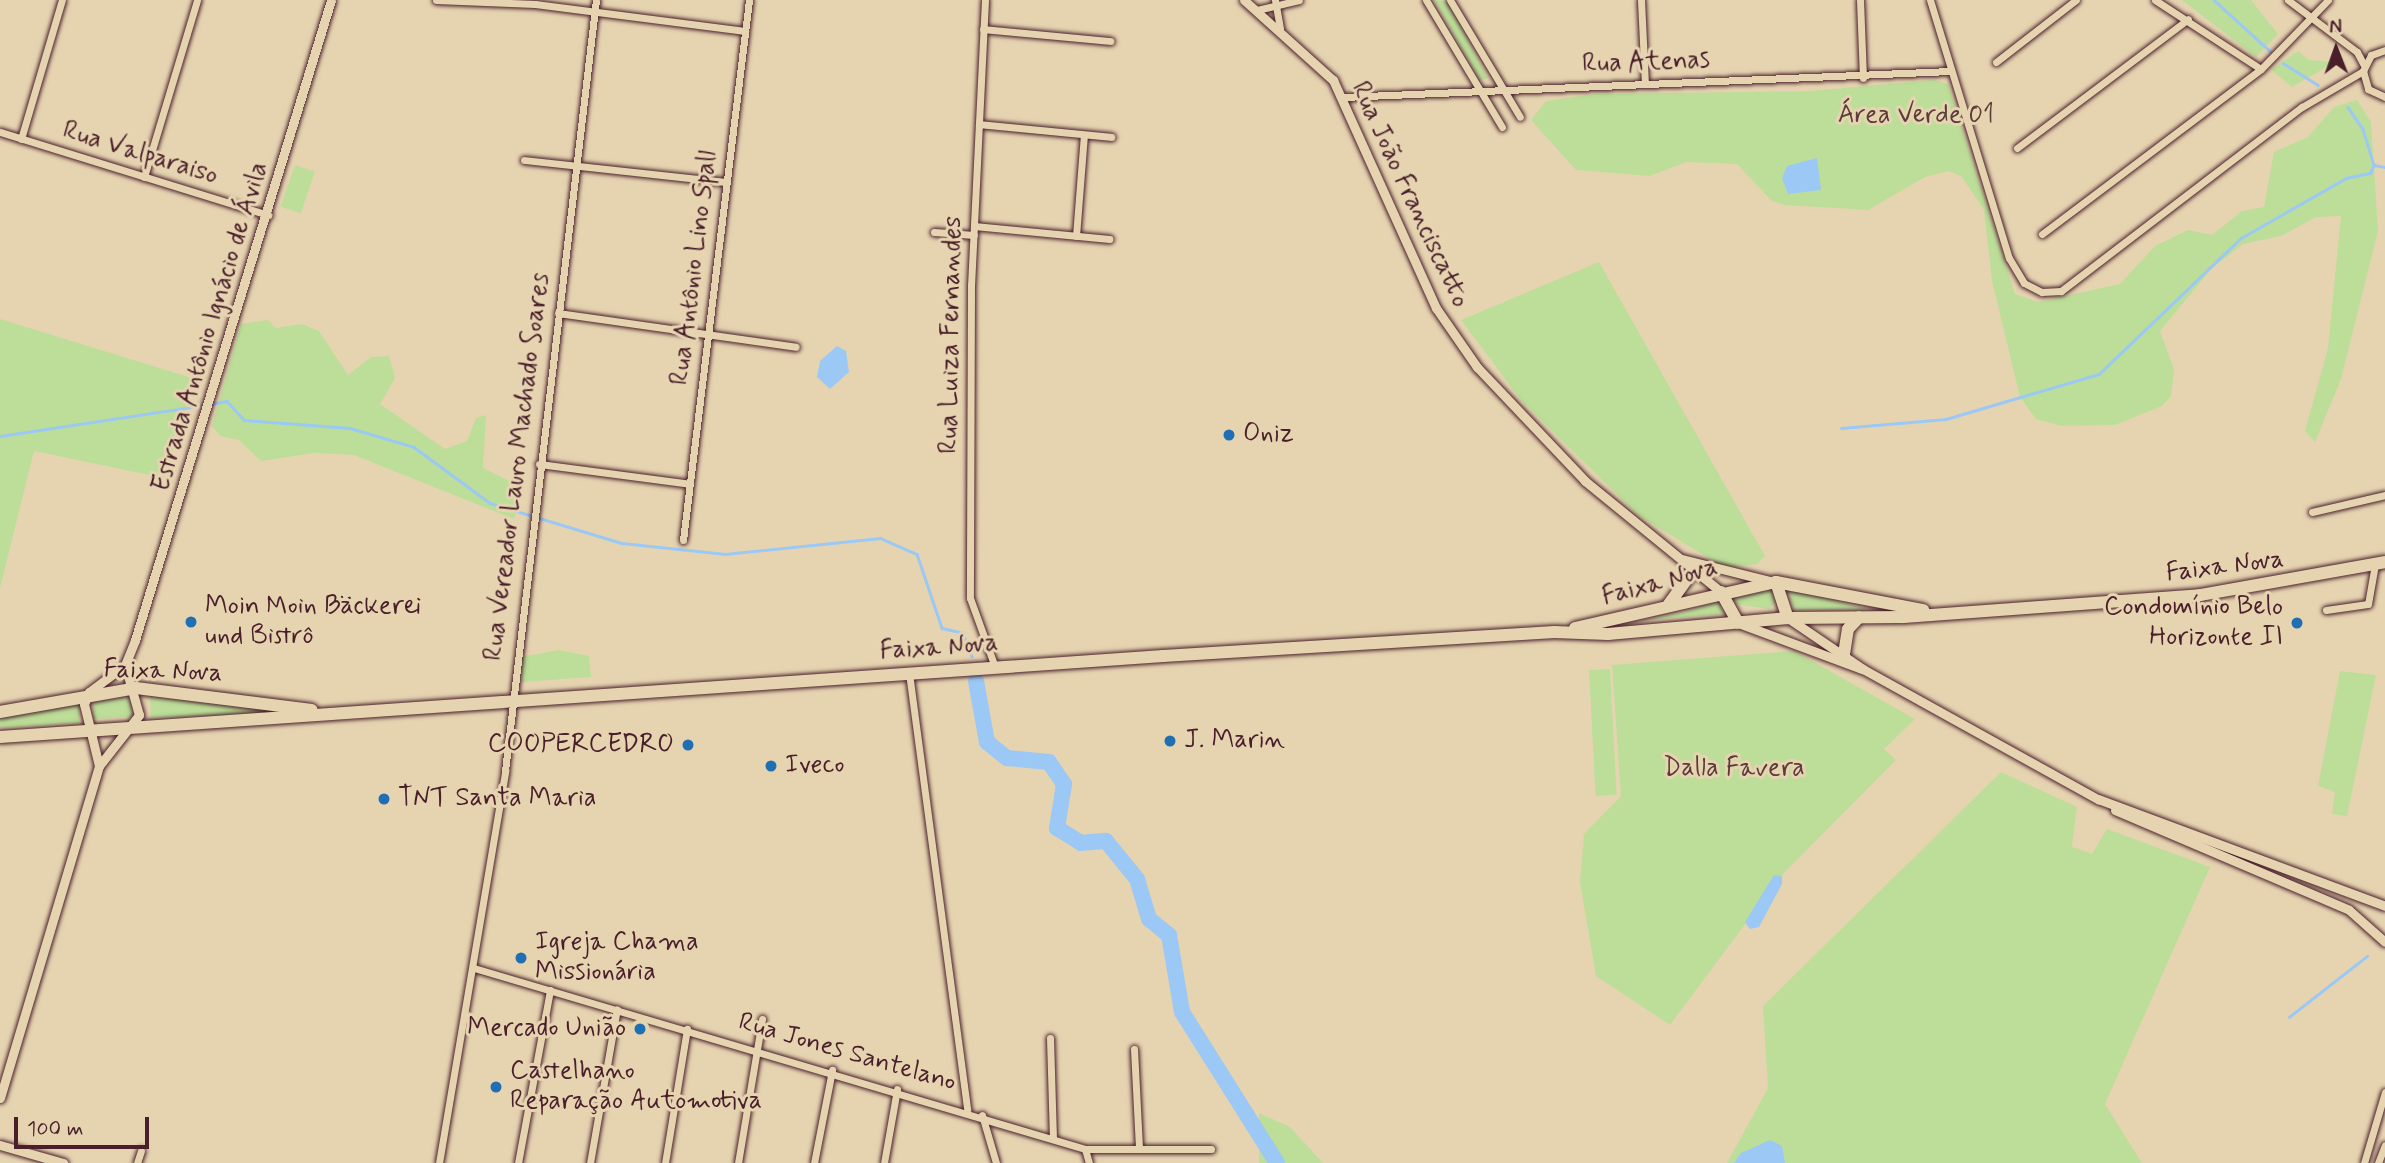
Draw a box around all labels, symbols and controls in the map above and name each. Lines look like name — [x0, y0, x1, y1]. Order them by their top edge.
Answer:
north arrow — [2301, 14, 2371, 84]
text: N — [2329, 15, 2342, 40]
street label: Rua Atenas — [1580, 45, 1712, 81]
street label: Rua João Franciscatto — [1342, 75, 1476, 315]
park label: Área Verde 01 — [1838, 100, 1994, 132]
street label: Rua Valparaiso — [60, 116, 220, 192]
street label: Rua Antônio Lino Spall — [665, 148, 725, 388]
street label: Estrada Antônio Ignácio de Ávila — [145, 155, 277, 499]
street label: Rua Luiza Fernandes — [934, 218, 970, 452]
street label: Rua Vereador Lauro Machado Soares — [478, 269, 558, 665]
place label: Oniz — [1243, 419, 1294, 451]
marker: Oniz — [1221, 427, 1237, 443]
street label: Faixa Nova — [2164, 544, 2286, 590]
street label: Faixa Nova — [1598, 553, 1722, 613]
place label: Moin Moin Bäckerei und Bistrô — [205, 591, 426, 652]
place label: Condomínio Belo Horizonte II — [2104, 592, 2283, 654]
marker: Moin Moin Bäckerei und Bistrô — [183, 614, 199, 630]
marker: Condomínio Belo Horizonte II — [2289, 615, 2305, 631]
street label: Faixa Nova — [879, 628, 999, 668]
street label: Faixa Nova — [103, 654, 223, 690]
place label: J. Marin — [1184, 725, 1285, 757]
place label: COOPERCEDRO — [488, 729, 674, 761]
marker: J. Marin — [1162, 733, 1178, 749]
marker: COOPERCEDRO — [680, 737, 696, 753]
place label: Iveco — [785, 750, 844, 782]
park label: Dalla Favera — [1664, 753, 1804, 785]
marker: Iveco — [763, 758, 779, 774]
place label: TNT Santa Maria — [398, 783, 597, 815]
marker: TNT Santa Maria — [376, 791, 392, 807]
place label: Igreja Chama Missionária — [535, 927, 699, 988]
marker: Igreja Chama Missionária — [513, 950, 529, 966]
street label: Rua Jones Santelano — [733, 1007, 961, 1099]
place label: Mercado União — [467, 1013, 626, 1045]
marker: Mercado União — [632, 1021, 648, 1037]
place label: Castelhano Reparação Automotiva — [510, 1056, 756, 1118]
marker: Castelhano Reparação Automotiva — [488, 1079, 504, 1095]
scale bar — [18, 1104, 152, 1148]
text: 100 m — [27, 1115, 83, 1143]

